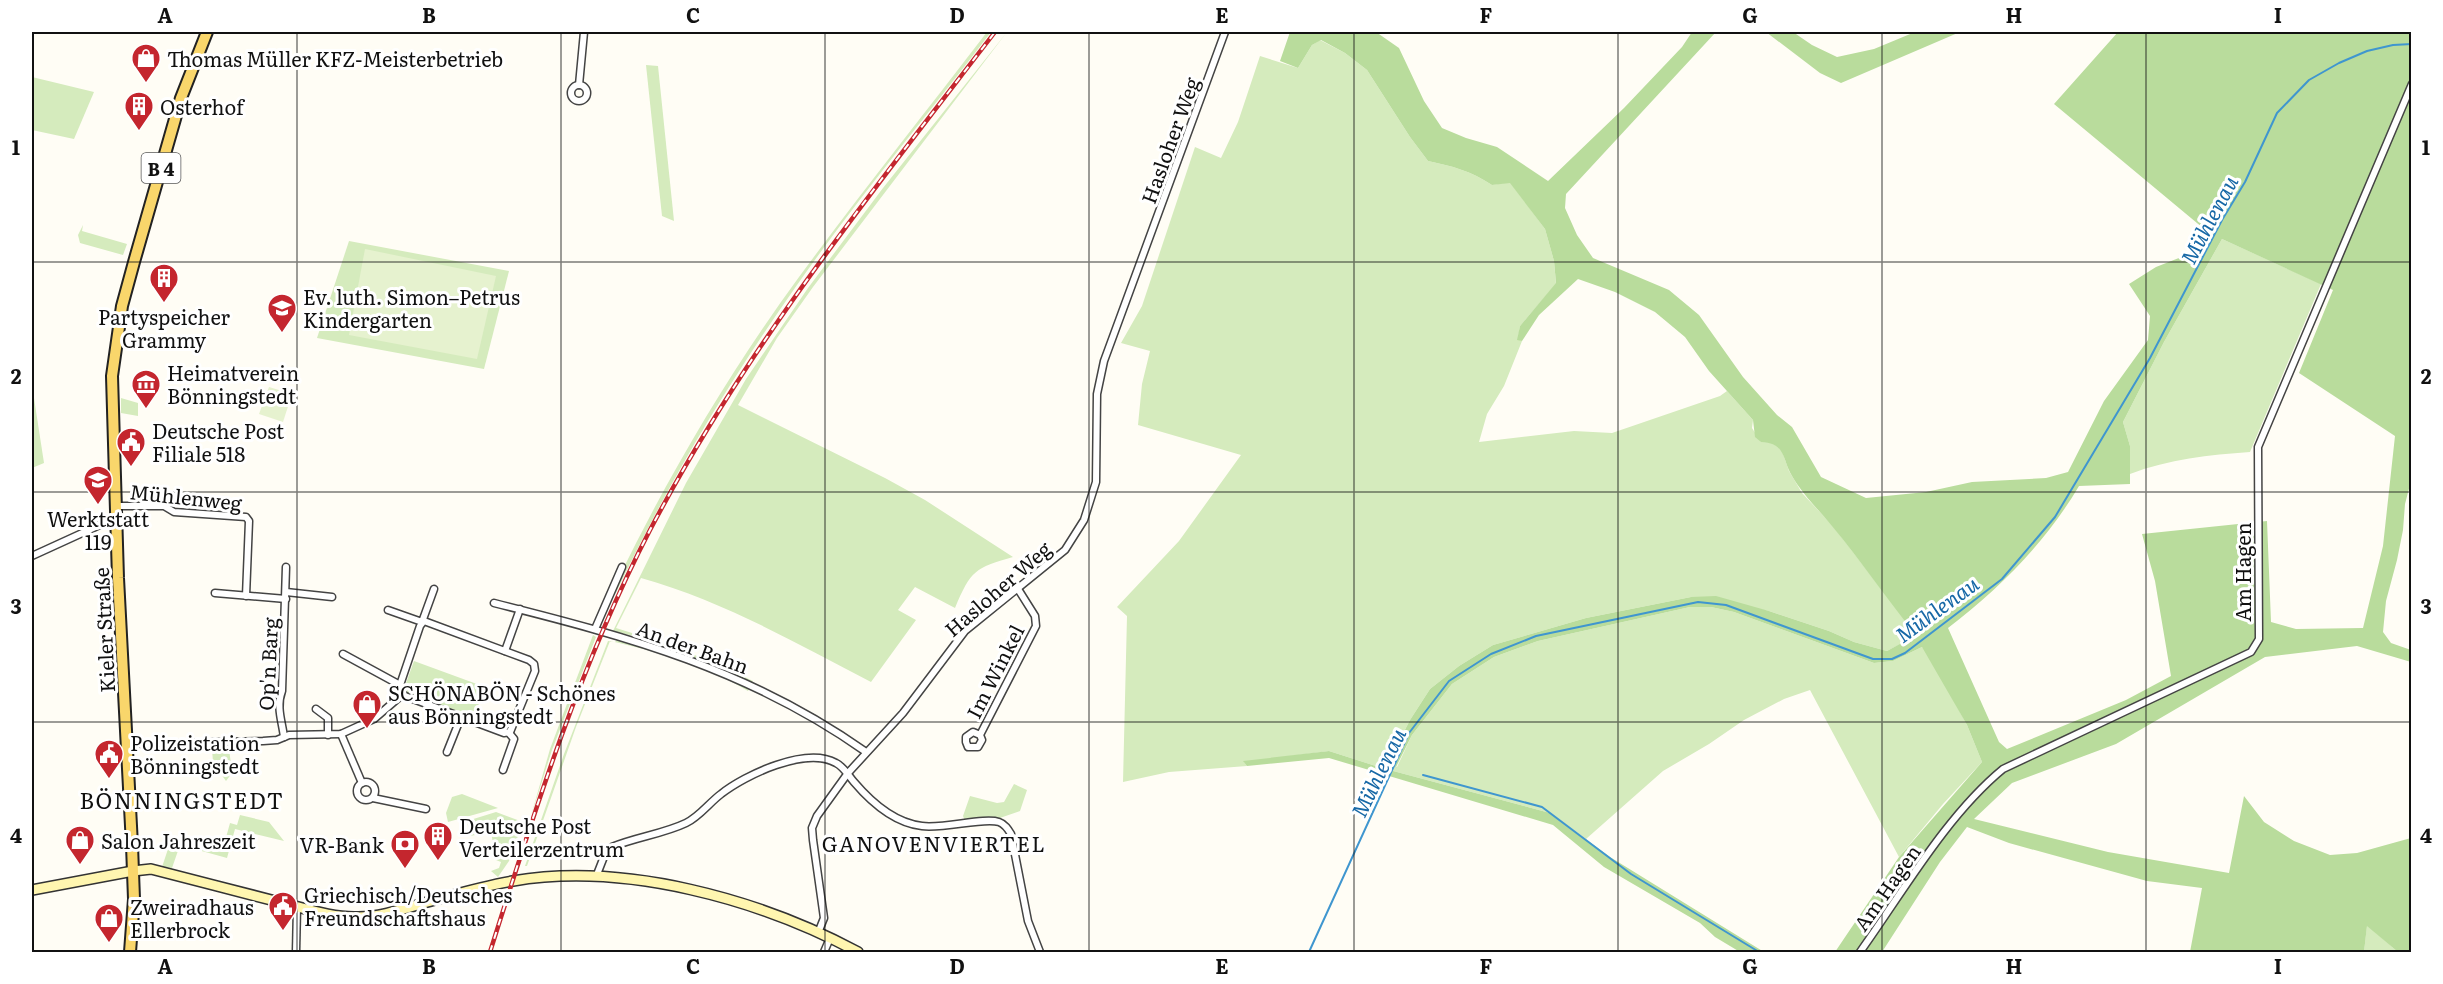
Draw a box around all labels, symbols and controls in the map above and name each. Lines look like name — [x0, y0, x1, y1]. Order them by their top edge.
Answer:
text: A — [157, 0, 173, 29]
text: B — [422, 0, 436, 29]
text: C — [686, 0, 700, 29]
text: D — [949, 0, 965, 29]
text: E — [1215, 0, 1229, 29]
text: F — [1480, 0, 1493, 29]
text: G — [1742, 0, 1758, 29]
text: H — [2006, 0, 2022, 29]
text: I — [2274, 0, 2282, 29]
shop icon: Thomas Müller KFZ-Meisterbetrieb — [130, 42, 162, 84]
place label: Thomas Müller KFZ-Meisterbetrieb — [167, 43, 503, 73]
street label: Hasloher Weg — [1132, 72, 1206, 207]
building icon: Osterhof — [123, 90, 155, 132]
place label: Osterhof — [160, 91, 246, 121]
text: 1 — [12, 131, 20, 161]
text: 1 — [2422, 131, 2430, 161]
road number: B 4 — [142, 153, 180, 183]
water label: Mühlenau — [2172, 169, 2244, 269]
building icon: Partyspeicher Grammy — [148, 262, 180, 304]
place label: Ev. luth. Simon–Petrus Kindergarten — [303, 281, 520, 334]
school or university icon: Ev. luth. Simon–Petrus Kindergarten — [266, 292, 298, 334]
place label: Partyspeicher Grammy — [98, 301, 231, 354]
place label: Heimatverein Bönningstedt — [167, 357, 299, 410]
text: 2 — [11, 360, 22, 390]
text: 2 — [2421, 360, 2432, 390]
museum icon: Heimatverein Bönningstedt — [130, 368, 162, 410]
place label: Deutsche Post Filiale 518 — [152, 415, 284, 468]
public building icon: Deutsche Post Filiale 518 — [115, 426, 147, 468]
school or university icon: Werktstatt 119 — [82, 464, 114, 506]
street label: Mühlenweg — [128, 475, 245, 517]
place label: Werktstatt 119 — [47, 503, 149, 556]
street label: Am Hagen — [2227, 522, 2257, 622]
street label: Hasloher Weg — [937, 533, 1058, 643]
street label: Kieler Straße — [85, 567, 121, 693]
water label: Mühlenau — [1888, 567, 1984, 649]
text: 3 — [10, 590, 22, 620]
text: 3 — [2420, 590, 2432, 620]
street label: An der Bahn — [633, 612, 753, 680]
street label: Op'n Barg — [250, 616, 284, 711]
street label: Im Winkel — [958, 619, 1031, 723]
place label: SCHÖNABÖN - Schönes aus Bönningstedt — [388, 677, 615, 730]
shop icon: SCHÖNABÖN - Schönes aus Bönningstedt — [351, 688, 383, 730]
water label: Mühlenau — [1342, 722, 1412, 822]
place label: Polizeistation Bönningstedt — [130, 727, 260, 780]
public building icon: Polizeistation Bönningstedt — [93, 738, 125, 780]
district label: BÖNNINGSTEDT — [79, 783, 285, 816]
place label: Deutsche Post Verteilerzentrum — [459, 810, 624, 863]
text: 4 — [10, 819, 22, 849]
text: 4 — [2420, 819, 2432, 849]
building icon: Deutsche Post Verteilerzentrum — [422, 820, 454, 862]
shop icon: Salon Jahreszeit — [64, 824, 96, 866]
place label: Salon Jahreszeit — [101, 825, 256, 855]
district label: GANOVENVIERTEL — [822, 827, 1046, 858]
bank icon: VR-Bank — [389, 828, 421, 870]
place label: VR-Bank — [299, 829, 385, 859]
street label: Am Hagen — [1845, 838, 1927, 936]
place label: Griechisch/Deutsches Freundschaftshaus — [304, 879, 512, 932]
public building icon: Griechisch/Deutsches Freundschaftshaus — [267, 890, 299, 932]
place label: Zweiradhaus Ellerbrock — [130, 891, 254, 944]
shop icon: Zweiradhaus Ellerbrock — [93, 902, 125, 944]
text: A — [157, 950, 173, 980]
text: B — [422, 950, 436, 980]
text: C — [686, 950, 700, 980]
text: D — [949, 950, 965, 980]
text: E — [1215, 950, 1229, 980]
text: F — [1480, 950, 1493, 980]
text: G — [1742, 950, 1758, 980]
text: H — [2006, 950, 2022, 980]
text: I — [2274, 950, 2282, 980]

